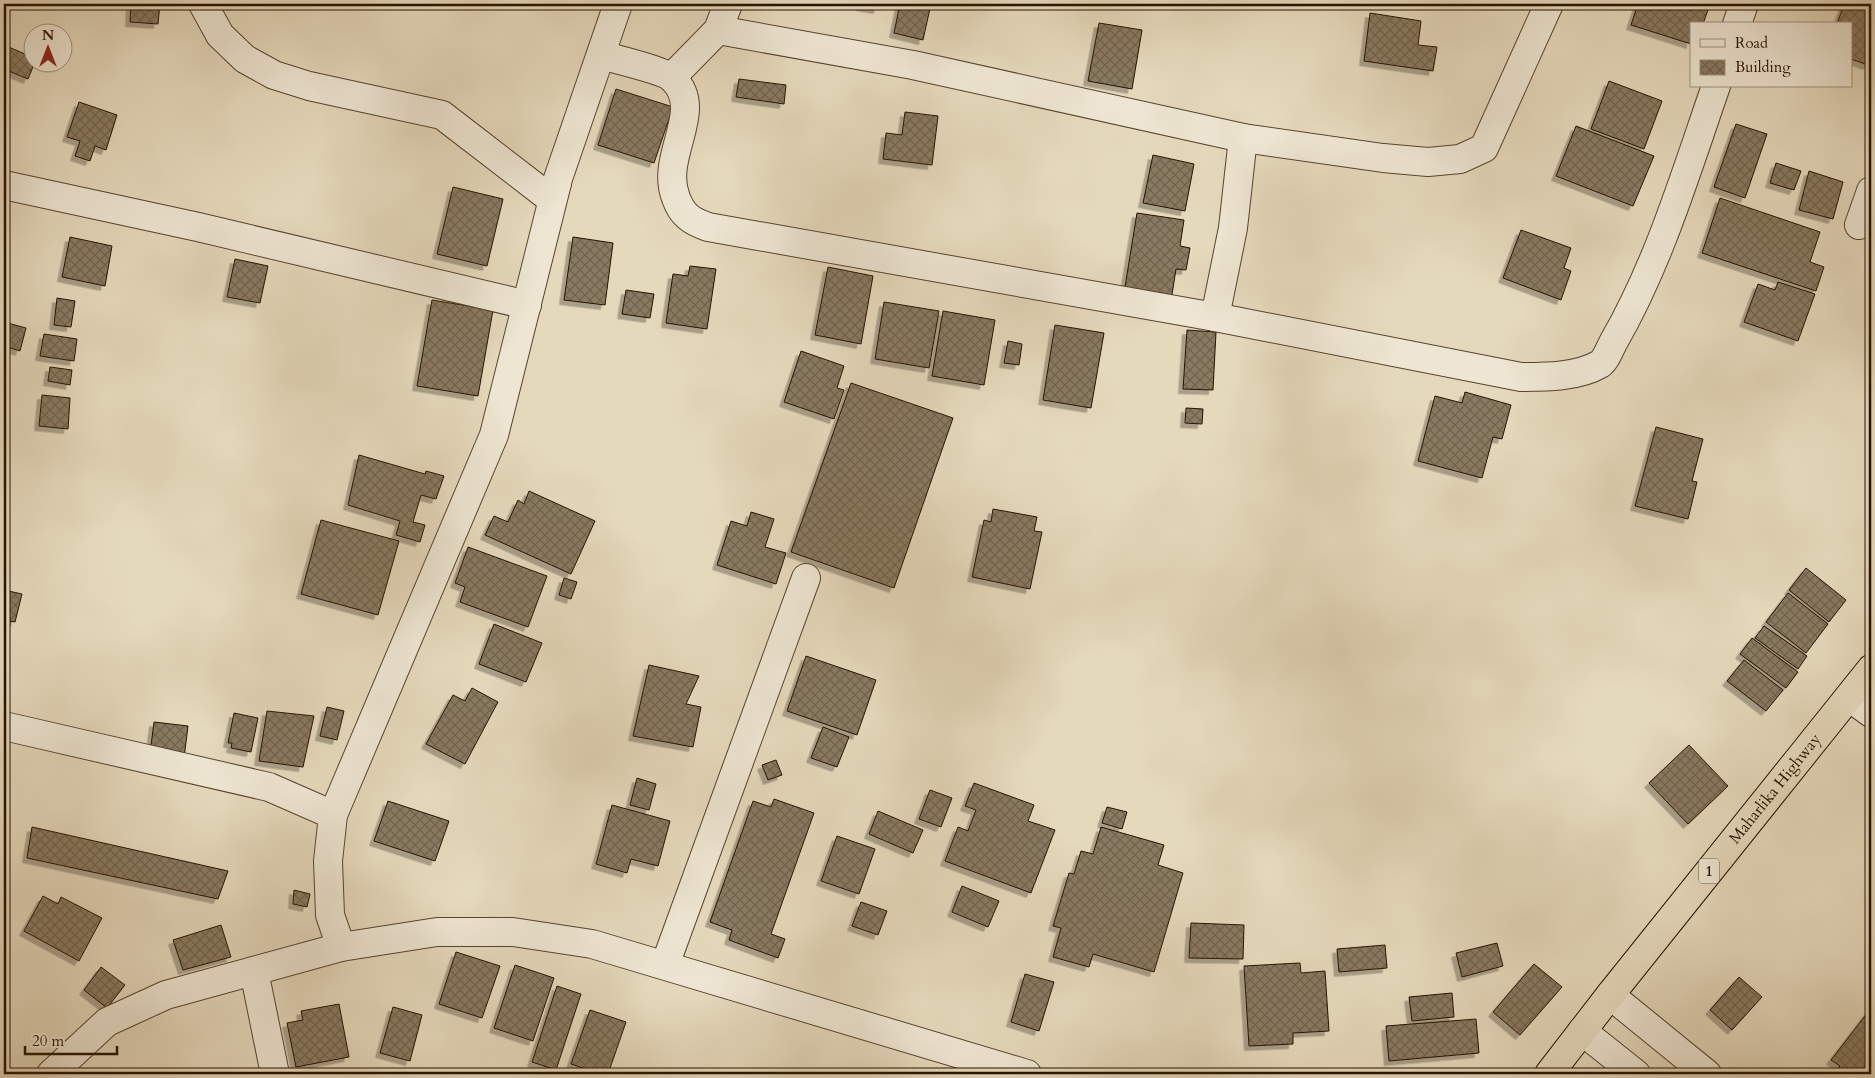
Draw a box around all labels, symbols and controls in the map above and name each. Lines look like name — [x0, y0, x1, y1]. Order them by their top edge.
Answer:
north arrow — [22, 22, 72, 72]
legend — [1690, 22, 1852, 88]
text: N — [42, 26, 54, 45]
text: Road — [1735, 33, 1768, 53]
text: Building — [1735, 57, 1791, 77]
street label: Maharlika Highway — [1724, 728, 1826, 849]
road number: 1 — [1699, 858, 1719, 884]
scale bar — [25, 1023, 118, 1055]
text: 20 m — [32, 1031, 64, 1051]

